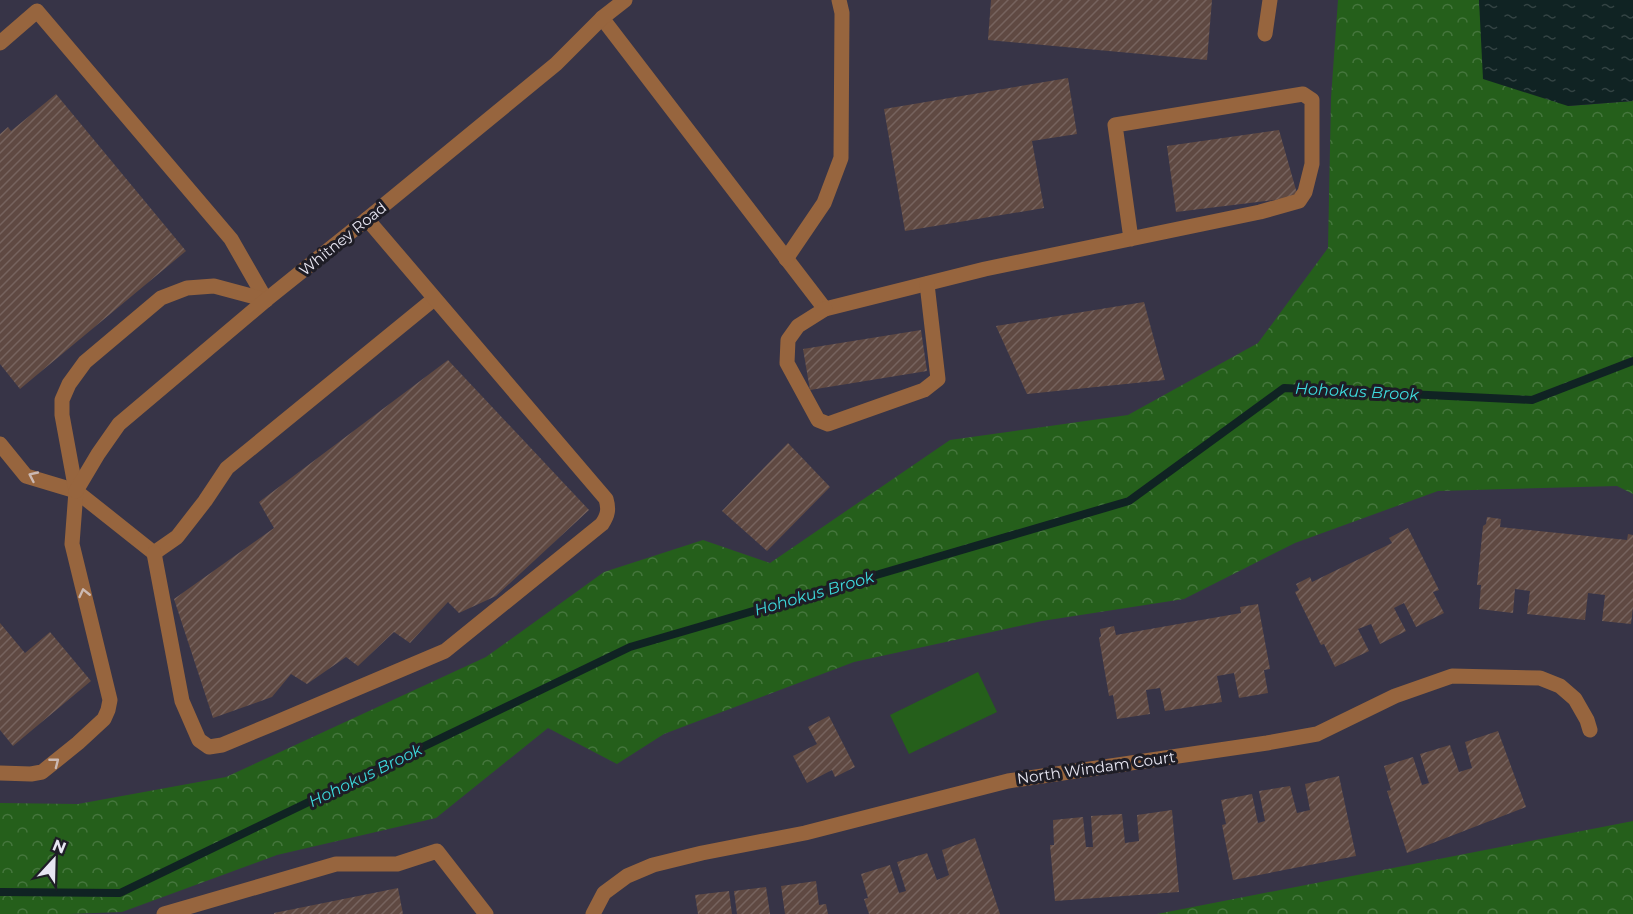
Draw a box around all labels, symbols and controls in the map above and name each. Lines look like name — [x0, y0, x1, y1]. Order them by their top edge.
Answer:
street label: Whitney Road — [295, 198, 390, 280]
water label: Hohokus Brook — [1295, 379, 1421, 404]
one-way arrow — [28, 471, 39, 483]
water label: Hohokus Brook — [752, 567, 878, 620]
one-way arrow — [79, 589, 92, 599]
water label: Hohokus Brook — [305, 739, 426, 811]
street label: North Windam Court — [1016, 747, 1176, 788]
one-way arrow — [48, 758, 59, 769]
north arrow — [24, 830, 84, 890]
text: N — [50, 835, 69, 858]

